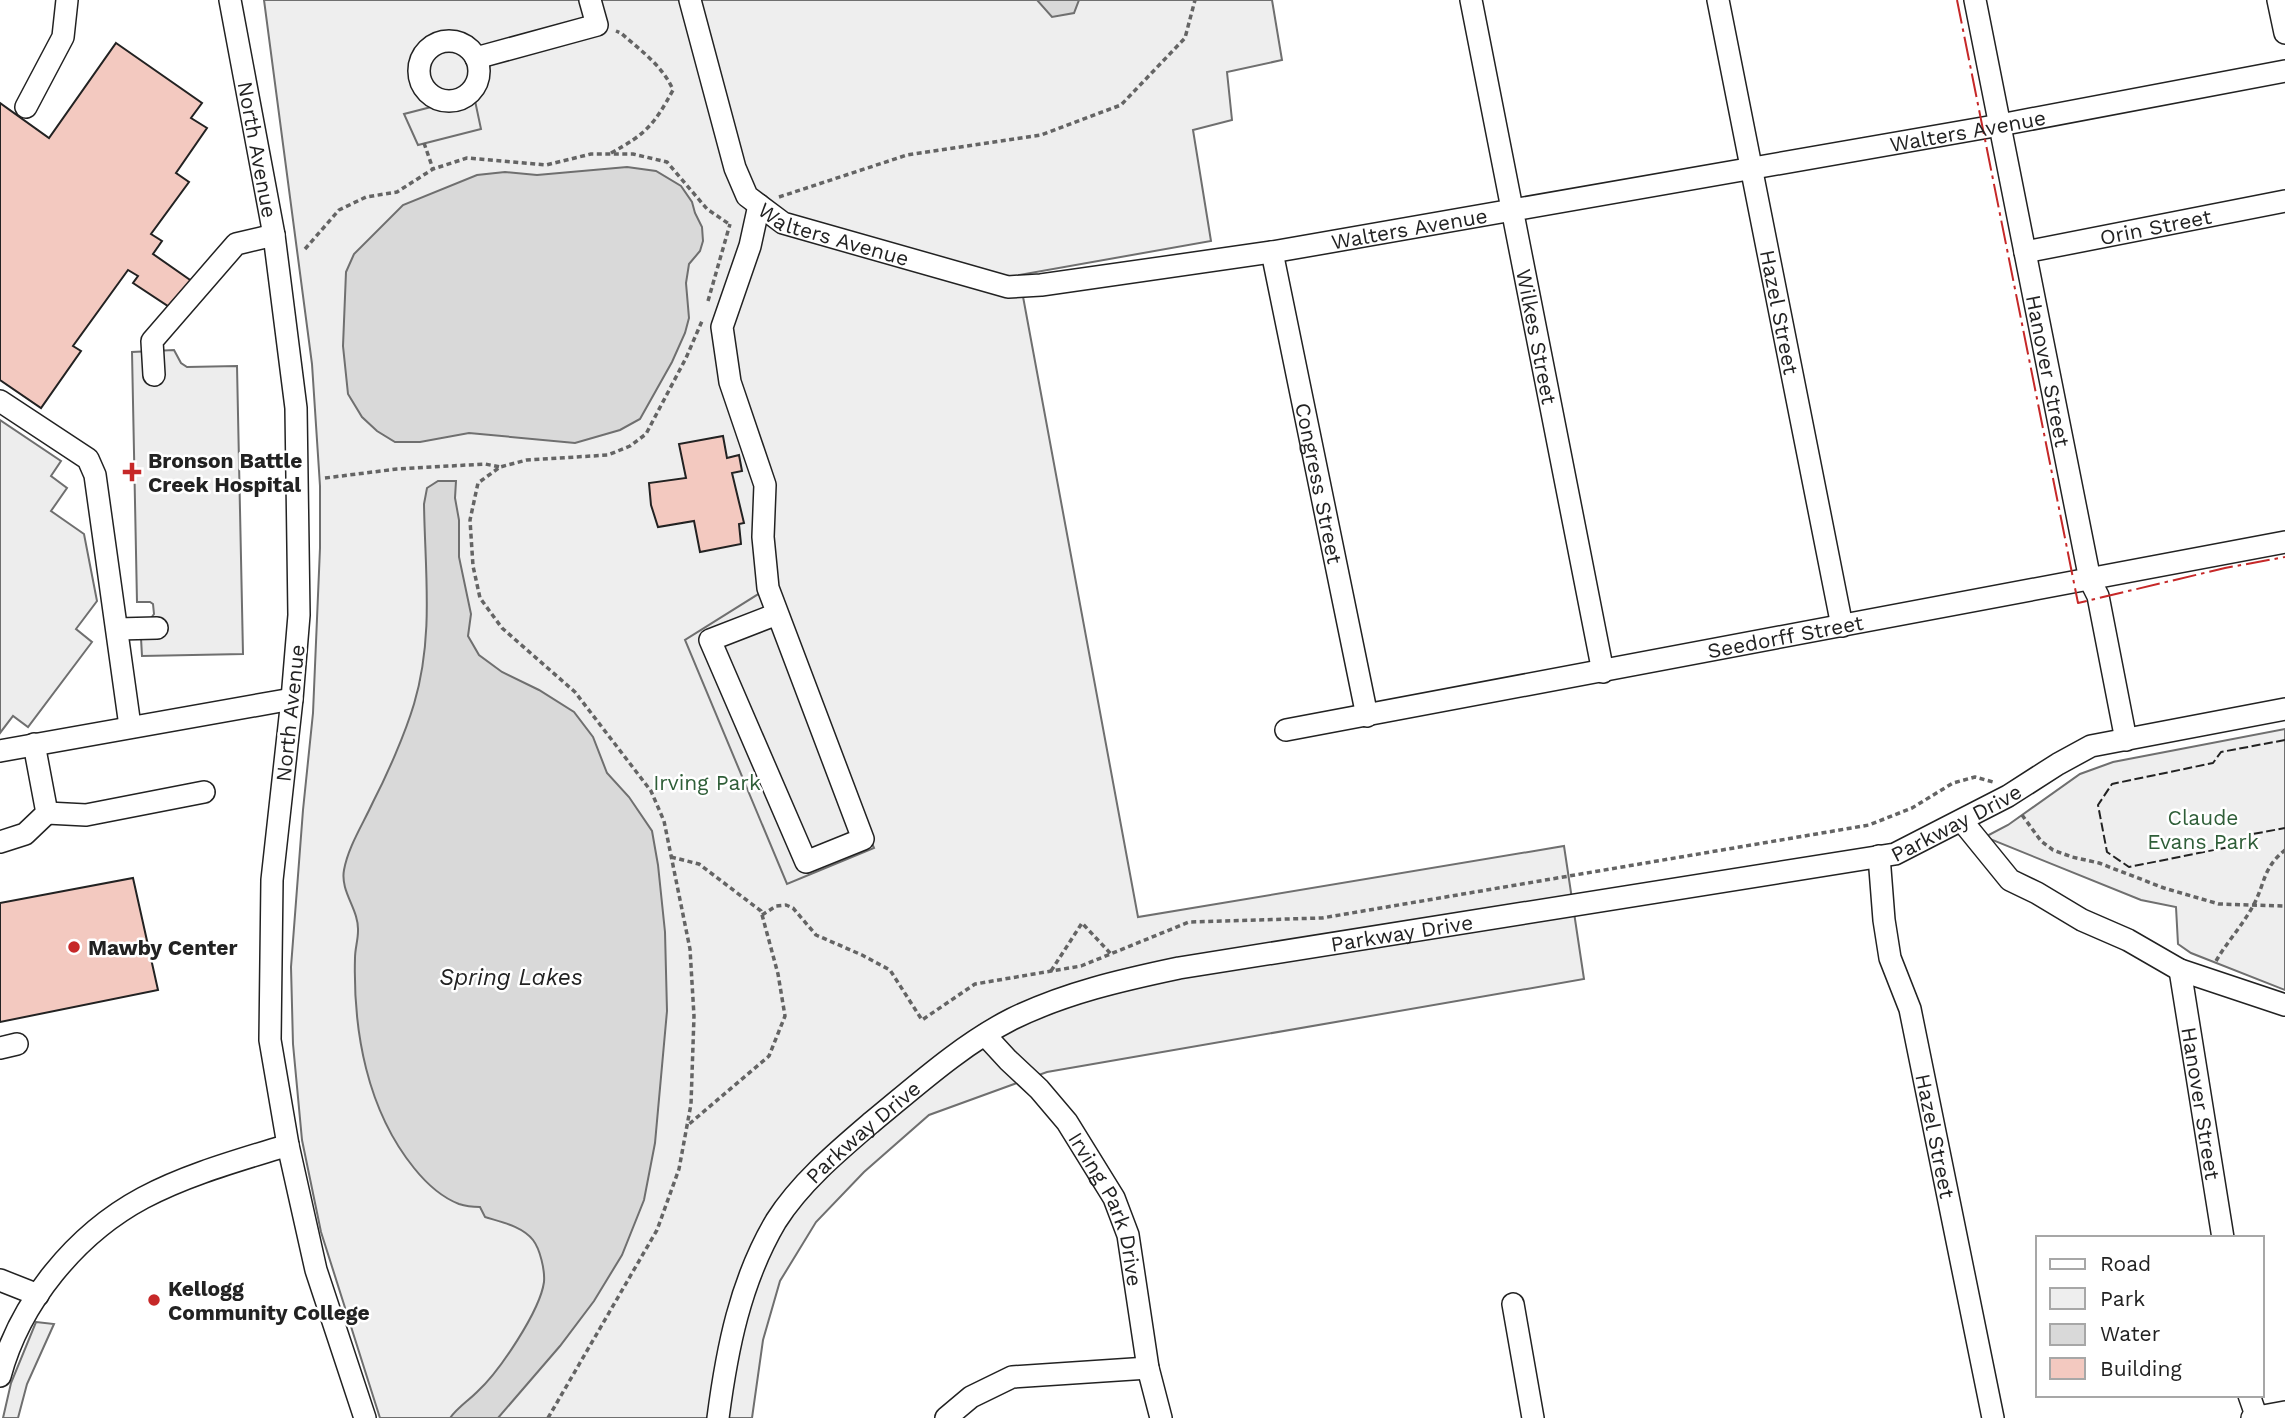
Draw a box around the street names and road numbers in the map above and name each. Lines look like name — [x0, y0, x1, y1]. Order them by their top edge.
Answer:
street label: North Avenue — [233, 79, 283, 220]
street label: Walters Avenue — [1888, 104, 2048, 157]
street label: Walters Avenue — [754, 197, 912, 271]
street label: Walters Avenue — [1329, 202, 1489, 254]
street label: Orin Street — [2098, 203, 2214, 250]
street label: Hazel Street — [1755, 247, 1804, 377]
street label: Wilkes Street — [1512, 267, 1563, 407]
street label: Hanover Street — [2021, 293, 2076, 449]
street label: Congress Street — [1291, 400, 1348, 566]
street label: Seedorff Street — [1705, 609, 1865, 663]
street label: North Avenue — [270, 643, 310, 783]
street label: Parkway Drive — [1886, 778, 2026, 867]
street label: Parkway Drive — [1329, 909, 1475, 956]
street label: Hanover Street — [2177, 1025, 2226, 1182]
street label: Hazel Street — [1911, 1071, 1961, 1201]
street label: Parkway Drive — [800, 1075, 925, 1188]
street label: Irving Park Drive — [1064, 1127, 1148, 1288]

